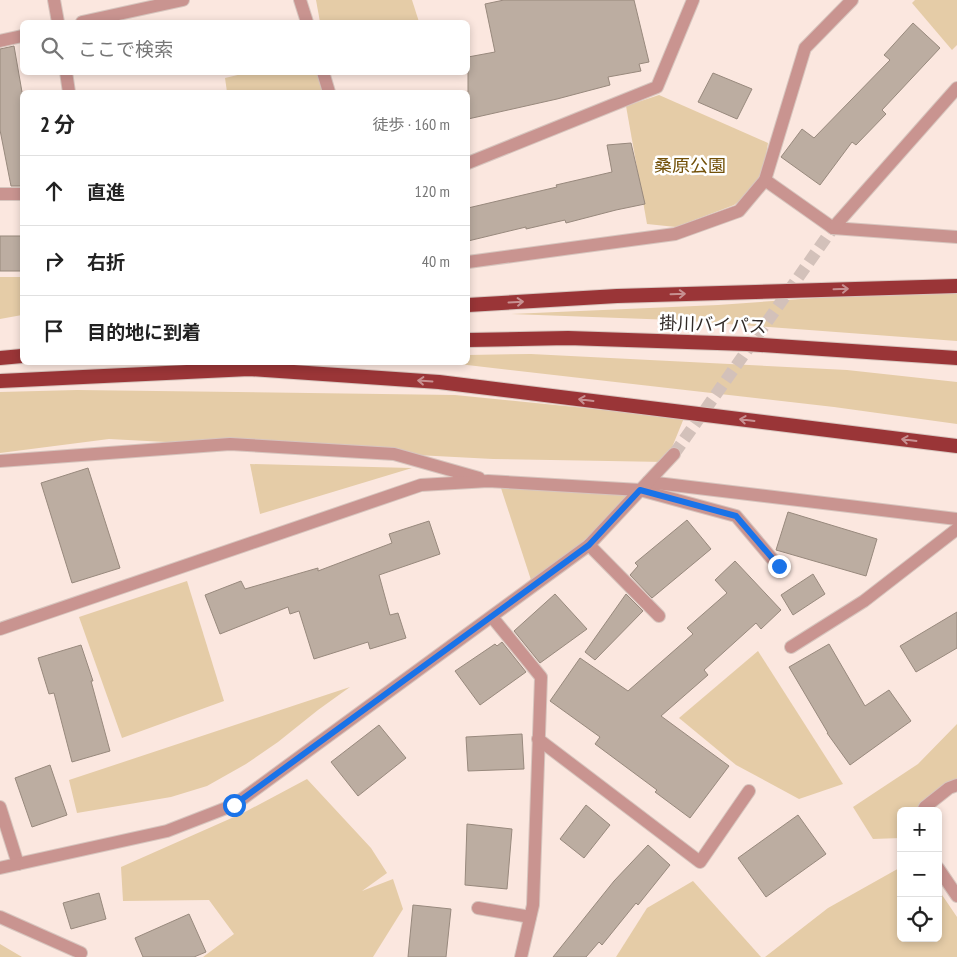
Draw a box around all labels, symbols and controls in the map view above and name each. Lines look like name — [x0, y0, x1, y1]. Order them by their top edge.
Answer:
search box — [20, 20, 470, 75]
icon: search — [38, 34, 66, 62]
text: ここで検索 — [78, 37, 173, 61]
text: 2 分 — [40, 111, 75, 138]
text: 徒歩 · 160 m — [372, 114, 450, 134]
park label: 桑原公園 — [654, 154, 726, 177]
icon: ahead — [40, 177, 68, 205]
text: 直進 — [87, 180, 125, 204]
text: 120 m — [415, 181, 450, 201]
icon: right — [40, 247, 68, 275]
text: 右折 — [87, 250, 125, 274]
text: 40 m — [422, 251, 450, 271]
one-way arrow — [833, 285, 849, 294]
one-way arrow — [670, 290, 686, 299]
one-way arrow — [508, 298, 524, 307]
street label: 掛川バイパス — [659, 311, 767, 338]
icon: arrive — [40, 317, 68, 345]
text: 目的地に到着 — [87, 320, 201, 344]
one-way arrow — [417, 376, 433, 386]
one-way arrow — [578, 395, 594, 405]
one-way arrow — [740, 415, 756, 425]
one-way arrow — [901, 435, 917, 445]
route end — [768, 555, 791, 578]
route start — [223, 794, 246, 817]
map controls — [897, 807, 942, 942]
button: + — [897, 807, 942, 852]
button: − — [897, 852, 942, 897]
button: locate — [897, 897, 942, 942]

